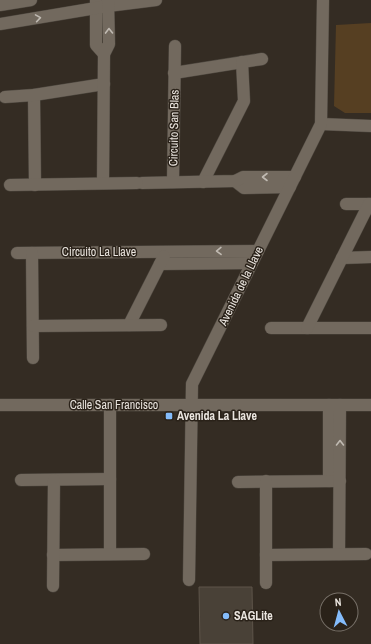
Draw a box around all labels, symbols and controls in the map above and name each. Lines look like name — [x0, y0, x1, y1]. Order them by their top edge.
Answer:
one-way arrow — [35, 14, 42, 23]
one-way arrow — [104, 28, 113, 34]
street label: Circuito San Blas — [165, 90, 183, 166]
one-way arrow — [262, 173, 268, 181]
street label: Circuito La Llave — [62, 244, 136, 260]
street label: Avenida de la Llave — [214, 244, 267, 329]
one-way arrow — [216, 247, 222, 256]
street label: Calle San Francisco — [70, 397, 158, 413]
place label: Avenida La Llave — [177, 408, 258, 424]
marker: Avenida La Llave — [164, 411, 174, 421]
one-way arrow — [336, 440, 344, 446]
north arrow — [319, 592, 359, 632]
text: N — [334, 595, 342, 609]
place label: SAGLite — [234, 608, 273, 624]
marker: SAGLite — [221, 611, 231, 621]

